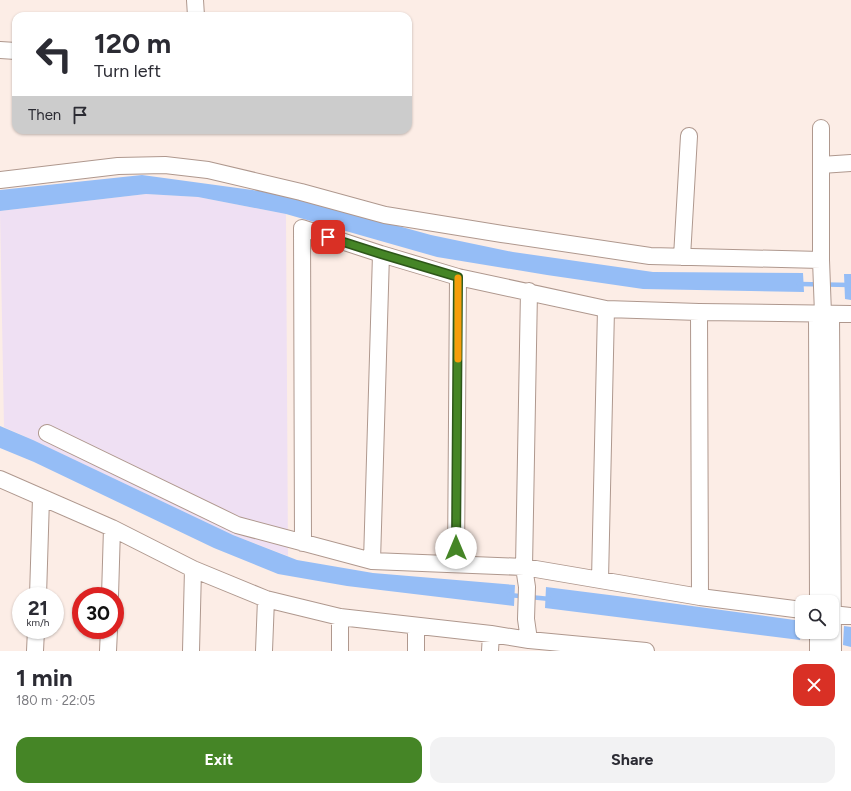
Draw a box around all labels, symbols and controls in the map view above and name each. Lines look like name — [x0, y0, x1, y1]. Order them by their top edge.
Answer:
text: 120 m — [94, 26, 171, 60]
icon: left — [28, 28, 80, 80]
text: Turn left — [94, 60, 161, 82]
icon: arrive — [69, 104, 91, 126]
text: Then — [28, 106, 61, 124]
pin — [311, 220, 345, 254]
icon: arrive — [317, 226, 339, 248]
position arrow — [435, 527, 477, 569]
speed limit sign: 30 — [72, 587, 124, 639]
map controls — [795, 595, 839, 639]
button: search — [795, 595, 839, 639]
text: 21 — [28, 596, 48, 620]
text: km/h — [27, 616, 49, 629]
text: 1 min — [16, 663, 73, 692]
button: close — [793, 664, 835, 706]
text: 180 m · 22:05 — [16, 693, 95, 708]
button: Exit — [16, 737, 422, 783]
button: Share — [430, 737, 835, 783]

